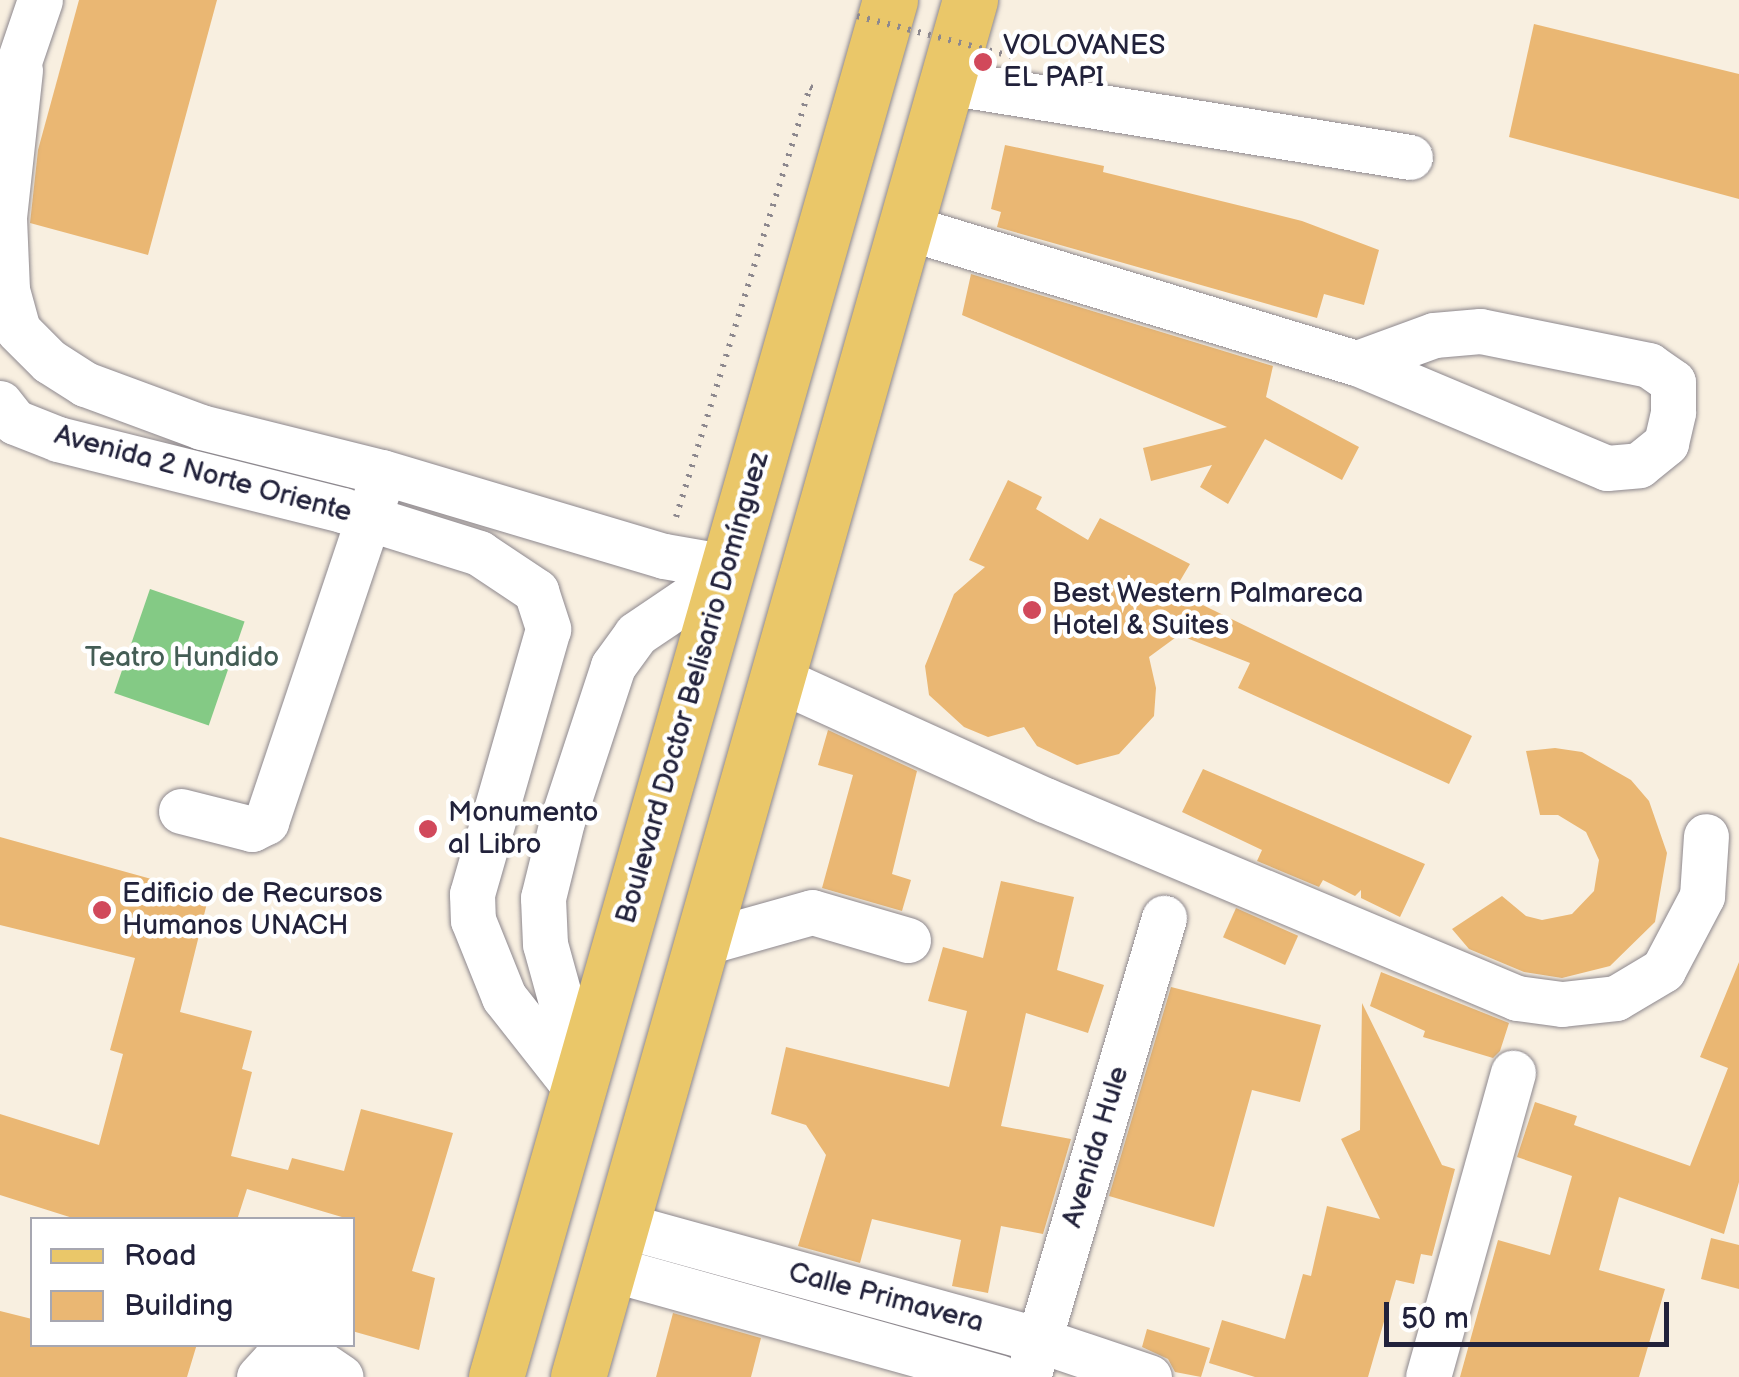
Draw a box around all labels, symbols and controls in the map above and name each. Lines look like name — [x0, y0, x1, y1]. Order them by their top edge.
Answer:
place label: VOLOVANES EL PAPI — [1003, 29, 1165, 95]
marker: VOLOVANES EL PAPI — [972, 51, 994, 73]
street label: Avenida 2 Norte Oriente — [51, 418, 355, 530]
street label: Boulevard Doctor Belisario Domínguez — [609, 448, 777, 928]
place label: Best Western Palmareca Hotel & Suites — [1052, 577, 1365, 643]
marker: Best Western Palmareca Hotel & Suites — [1021, 599, 1043, 621]
park label: Teatro Hundido — [85, 641, 279, 675]
place label: Monumento al Libro — [448, 796, 599, 862]
marker: Monumento al Libro — [417, 818, 439, 840]
place label: Edificio de Recursos Humanos UNACH — [122, 877, 383, 943]
marker: Edificio de Recursos Humanos UNACH — [91, 899, 113, 921]
street label: Avenida Hule — [1056, 1062, 1136, 1232]
legend — [30, 1217, 355, 1347]
text: Road — [124, 1238, 197, 1274]
street label: Calle Primavera — [785, 1256, 987, 1340]
scale bar — [1389, 1282, 1674, 1344]
text: Building — [124, 1288, 233, 1324]
text: 50 m — [1401, 1301, 1469, 1337]

